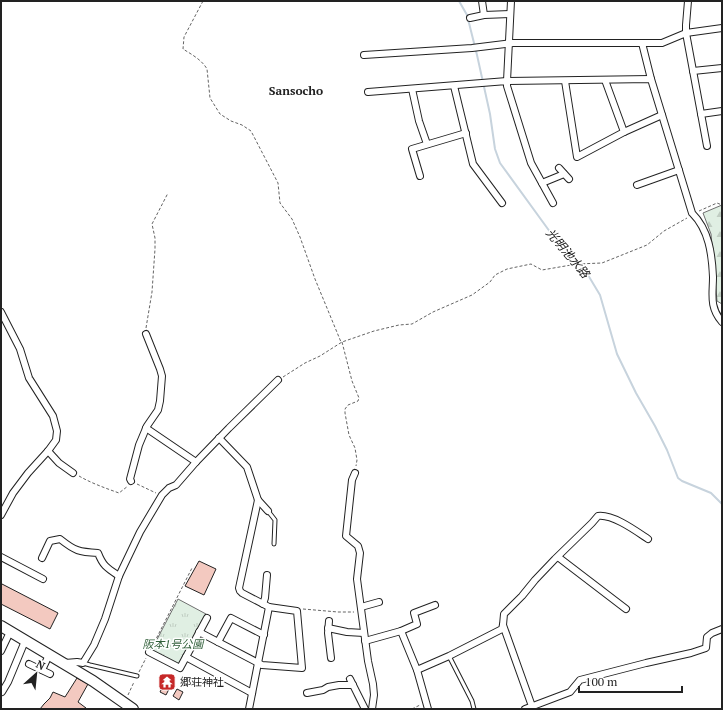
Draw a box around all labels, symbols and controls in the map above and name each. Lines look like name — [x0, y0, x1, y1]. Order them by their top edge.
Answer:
district label: Sansocho — [269, 83, 323, 98]
water label: 光明池水路 — [543, 225, 594, 282]
park label: 阪本1号公園 — [143, 637, 205, 651]
north arrow — [16, 654, 56, 694]
text: N — [34, 657, 48, 674]
scale bar — [579, 668, 682, 694]
temple icon: 郷荘神社 — [157, 672, 177, 692]
text: 100 m — [585, 674, 618, 689]
place label: 郷荘神社 — [180, 675, 224, 689]

